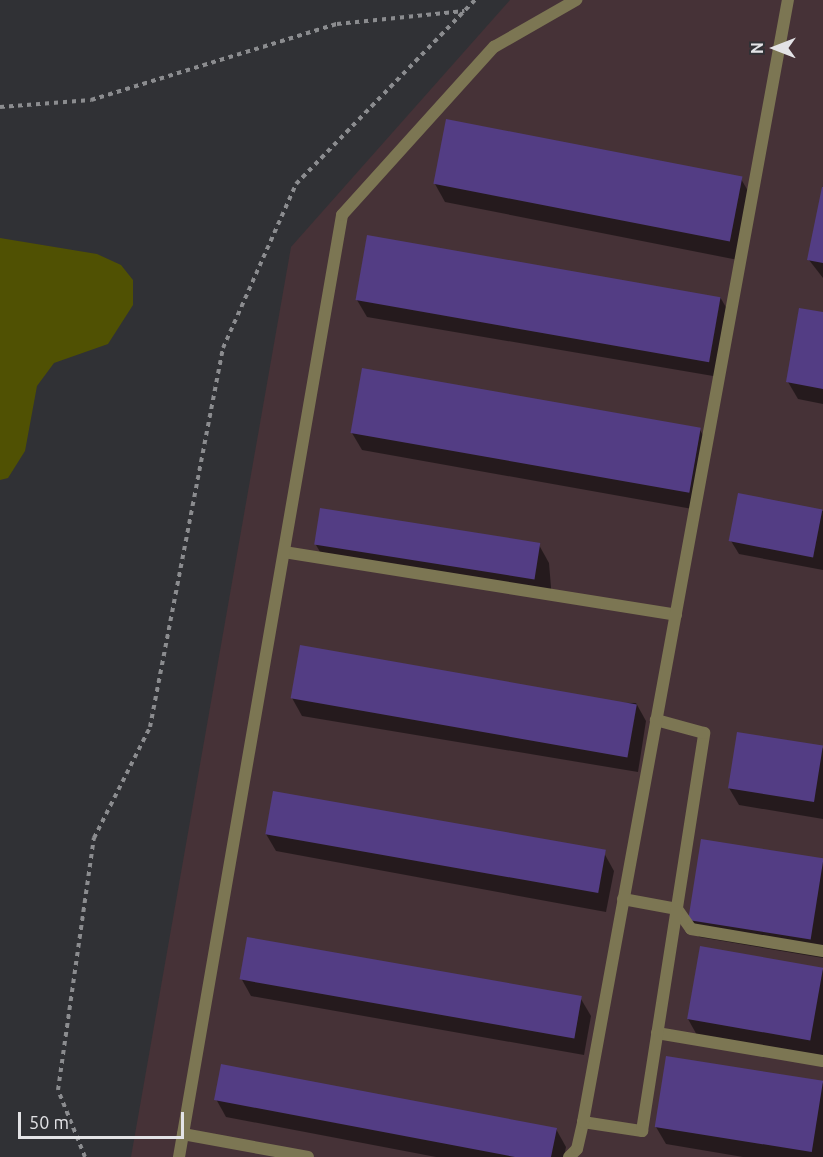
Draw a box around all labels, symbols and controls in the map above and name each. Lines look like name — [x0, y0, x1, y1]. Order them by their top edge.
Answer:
north arrow — [745, 18, 805, 78]
text: N — [748, 42, 766, 54]
scale bar — [21, 1100, 188, 1138]
text: 50 m — [29, 1112, 69, 1132]

